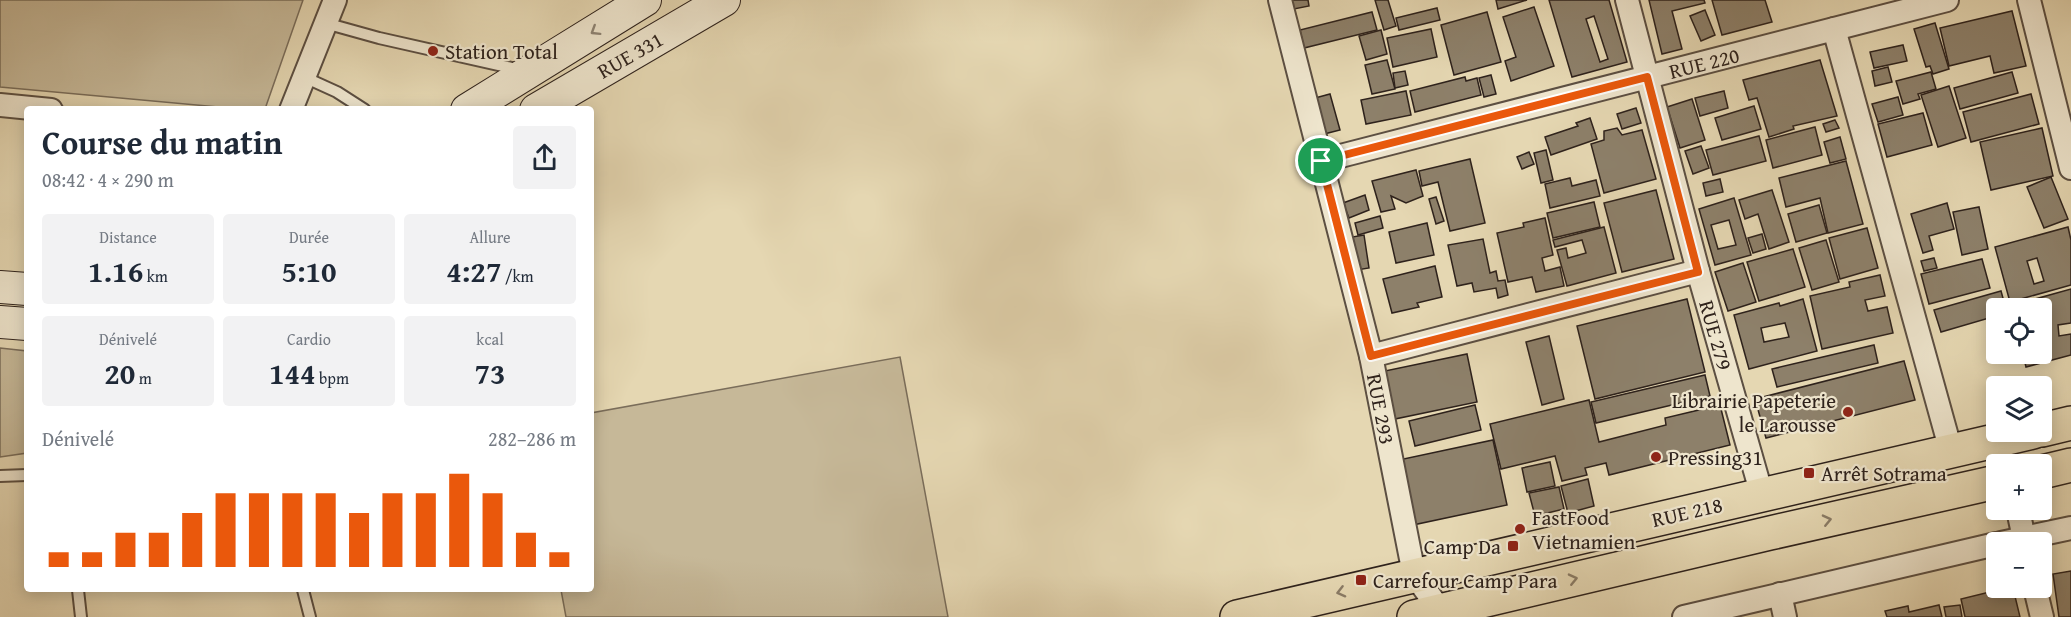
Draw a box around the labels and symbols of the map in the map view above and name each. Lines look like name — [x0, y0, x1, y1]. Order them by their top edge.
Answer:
one-way arrow — [591, 23, 601, 35]
street label: RUE 331 — [591, 24, 669, 86]
place label: Station Total — [445, 36, 558, 67]
street label: RUE 220 — [1666, 39, 1742, 87]
marker: Station Total — [426, 44, 440, 58]
pin — [1295, 135, 1346, 186]
street label: RUE 279 — [1691, 296, 1741, 374]
street label: RUE 293 — [1359, 371, 1403, 447]
place label: Librairie Papeterie le Larousse — [1672, 385, 1836, 440]
marker: Librairie Papeterie le Larousse — [1841, 405, 1855, 419]
place label: Pressing31 — [1668, 442, 1763, 473]
marker: Pressing31 — [1649, 450, 1663, 464]
place label: Arrêt Sotrama — [1821, 458, 1947, 489]
marker: Arrêt Sotrama — [1802, 466, 1816, 480]
street label: RUE 218 — [1649, 489, 1725, 535]
place label: FastFood Vietnamien — [1532, 502, 1636, 557]
one-way arrow — [1822, 514, 1832, 527]
marker: FastFood Vietnamien — [1513, 522, 1527, 536]
place label: Camp Da — [1424, 531, 1501, 562]
marker: Camp Da — [1506, 539, 1520, 553]
place label: Carrefour Camp Para — [1373, 565, 1557, 596]
marker: Carrefour Camp Para — [1354, 573, 1368, 587]
one-way arrow — [1568, 573, 1578, 586]
one-way arrow — [1336, 584, 1346, 597]

